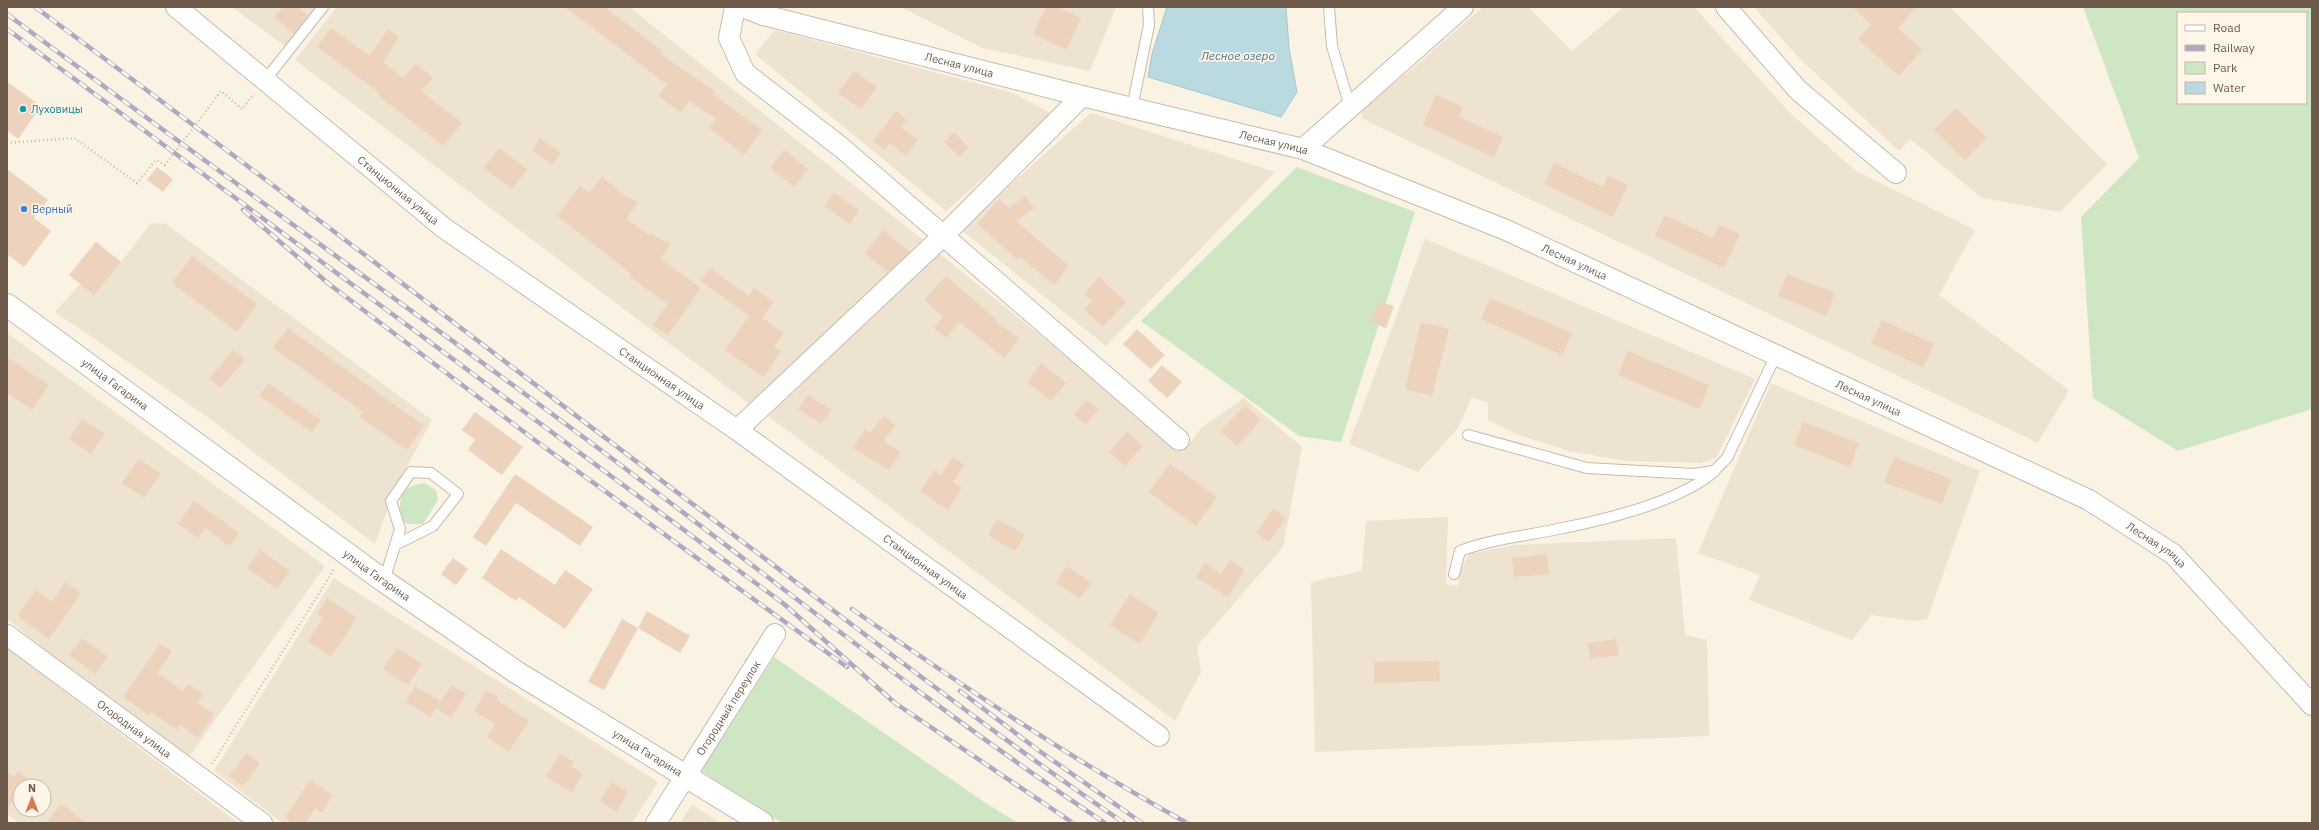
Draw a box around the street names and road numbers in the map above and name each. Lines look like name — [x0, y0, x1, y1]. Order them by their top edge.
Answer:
street label: Лесная улица — [923, 49, 995, 80]
street label: Лесная улица — [1238, 127, 1311, 158]
street label: Станционная улица — [355, 153, 442, 228]
street label: Лесная улица — [1540, 241, 1610, 283]
street label: Станционная улица — [616, 344, 708, 413]
street label: улица Гагарина — [79, 355, 151, 413]
street label: Лесная улица — [1834, 377, 1904, 419]
street label: Лесная улица — [2124, 519, 2189, 571]
street label: Станционная улица — [880, 531, 971, 602]
street label: улица Гагарина — [340, 546, 413, 604]
street label: Огородный переулок — [693, 658, 764, 758]
street label: Огородная улица — [94, 697, 174, 761]
street label: улица Гагарина — [610, 726, 685, 780]

